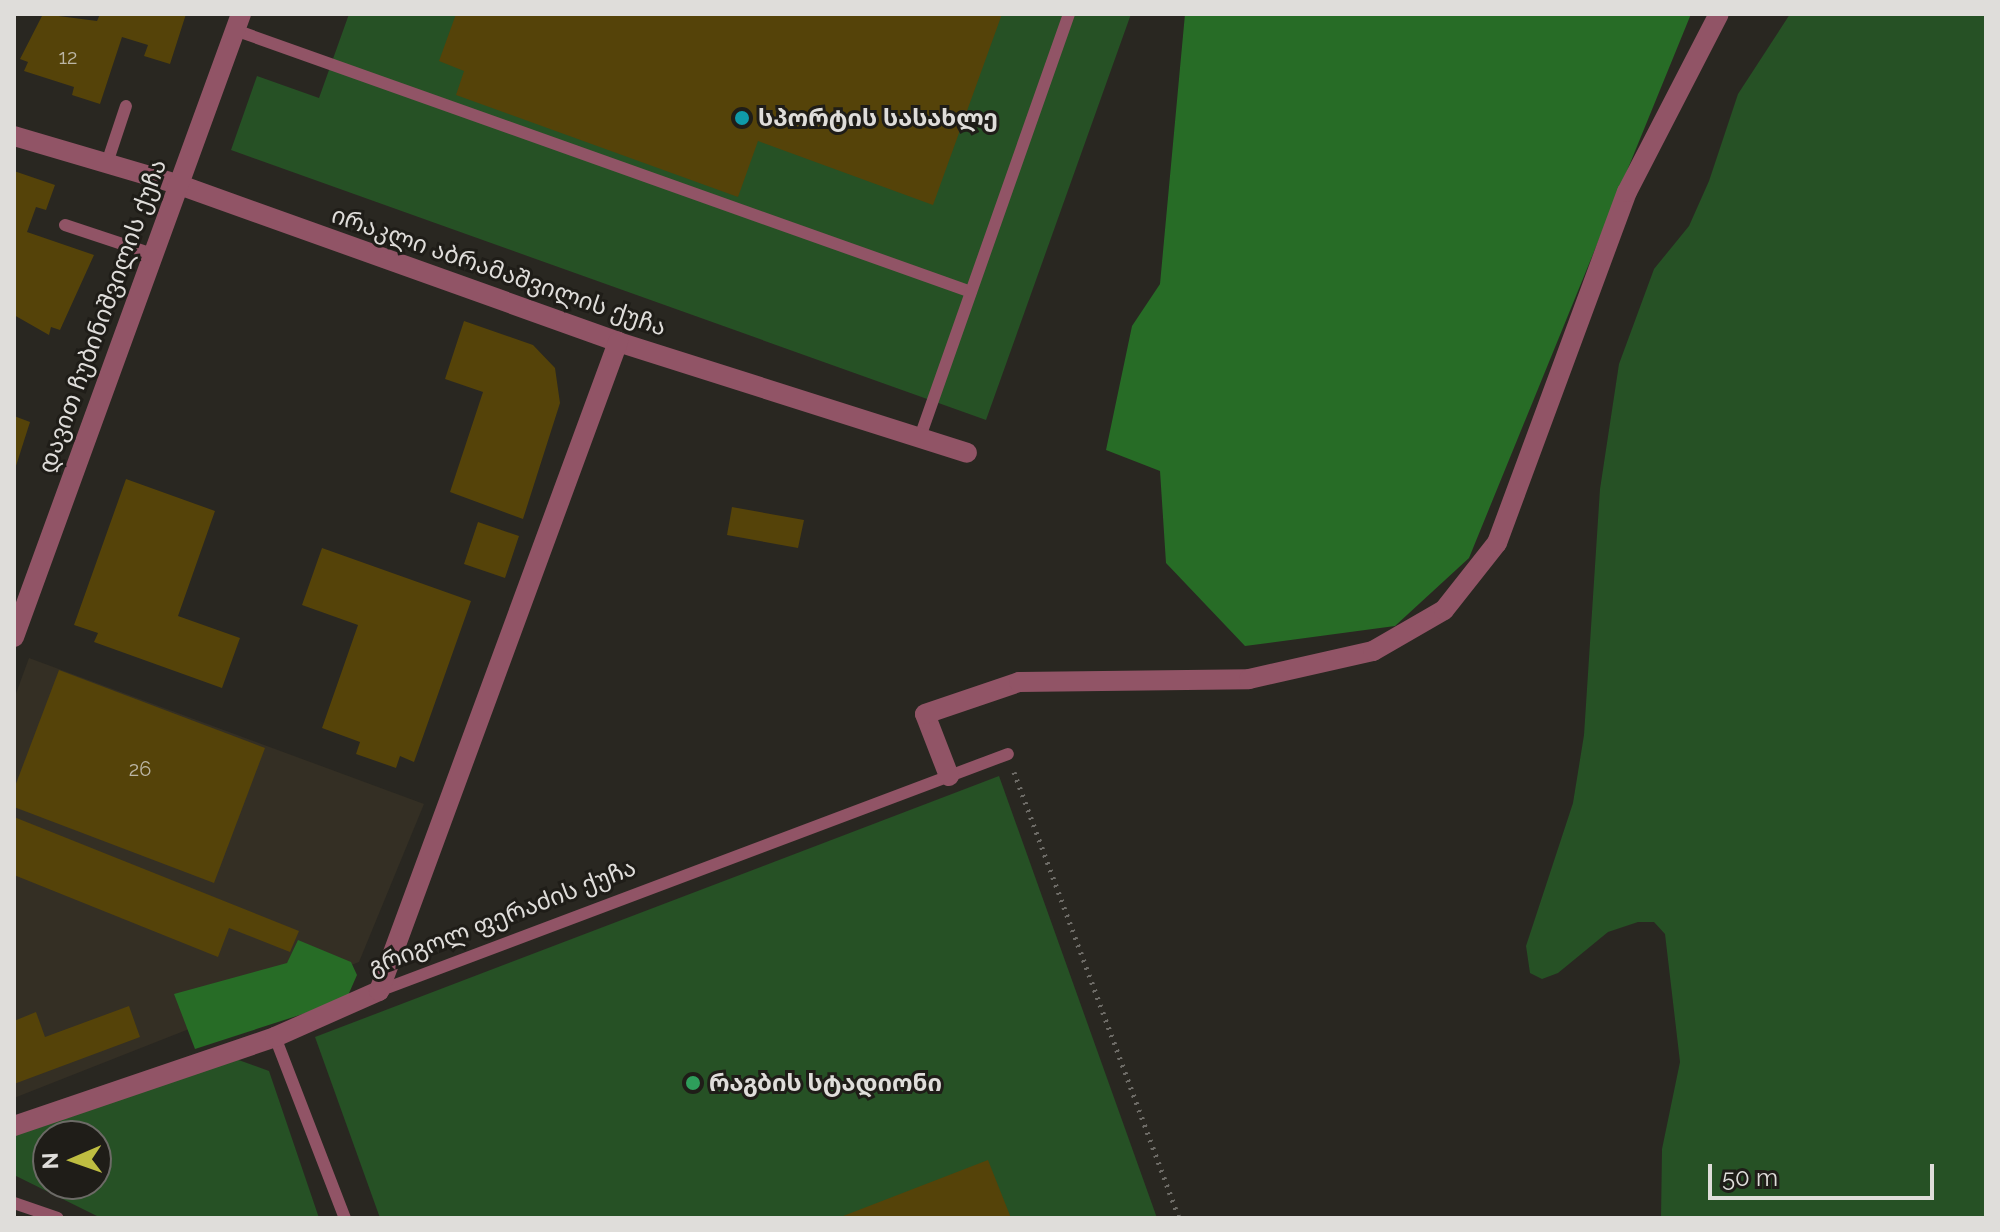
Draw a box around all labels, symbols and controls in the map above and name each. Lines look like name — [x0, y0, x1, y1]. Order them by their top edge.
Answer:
house number: 12 — [59, 45, 77, 69]
place label: სპორტის სასახლე — [758, 104, 998, 132]
marker: სპორტის სასახლე — [733, 109, 751, 127]
street label: დავით ჩუბინიშვილის ქუჩა — [32, 155, 172, 477]
street label: ირაკლი აბრამაშვილის ქუჩა — [328, 200, 670, 342]
house number: 26 — [129, 757, 151, 781]
street label: გრიგოლ ფერაძის ქუჩა — [364, 853, 640, 981]
place label: რაგბის სტადიონი — [709, 1069, 942, 1097]
marker: რაგბის სტადიონი — [684, 1074, 702, 1092]
north arrow — [32, 1120, 112, 1200]
scale bar — [1712, 1148, 1938, 1198]
text: N — [37, 1152, 63, 1170]
text: 50 m — [1722, 1163, 1778, 1192]

